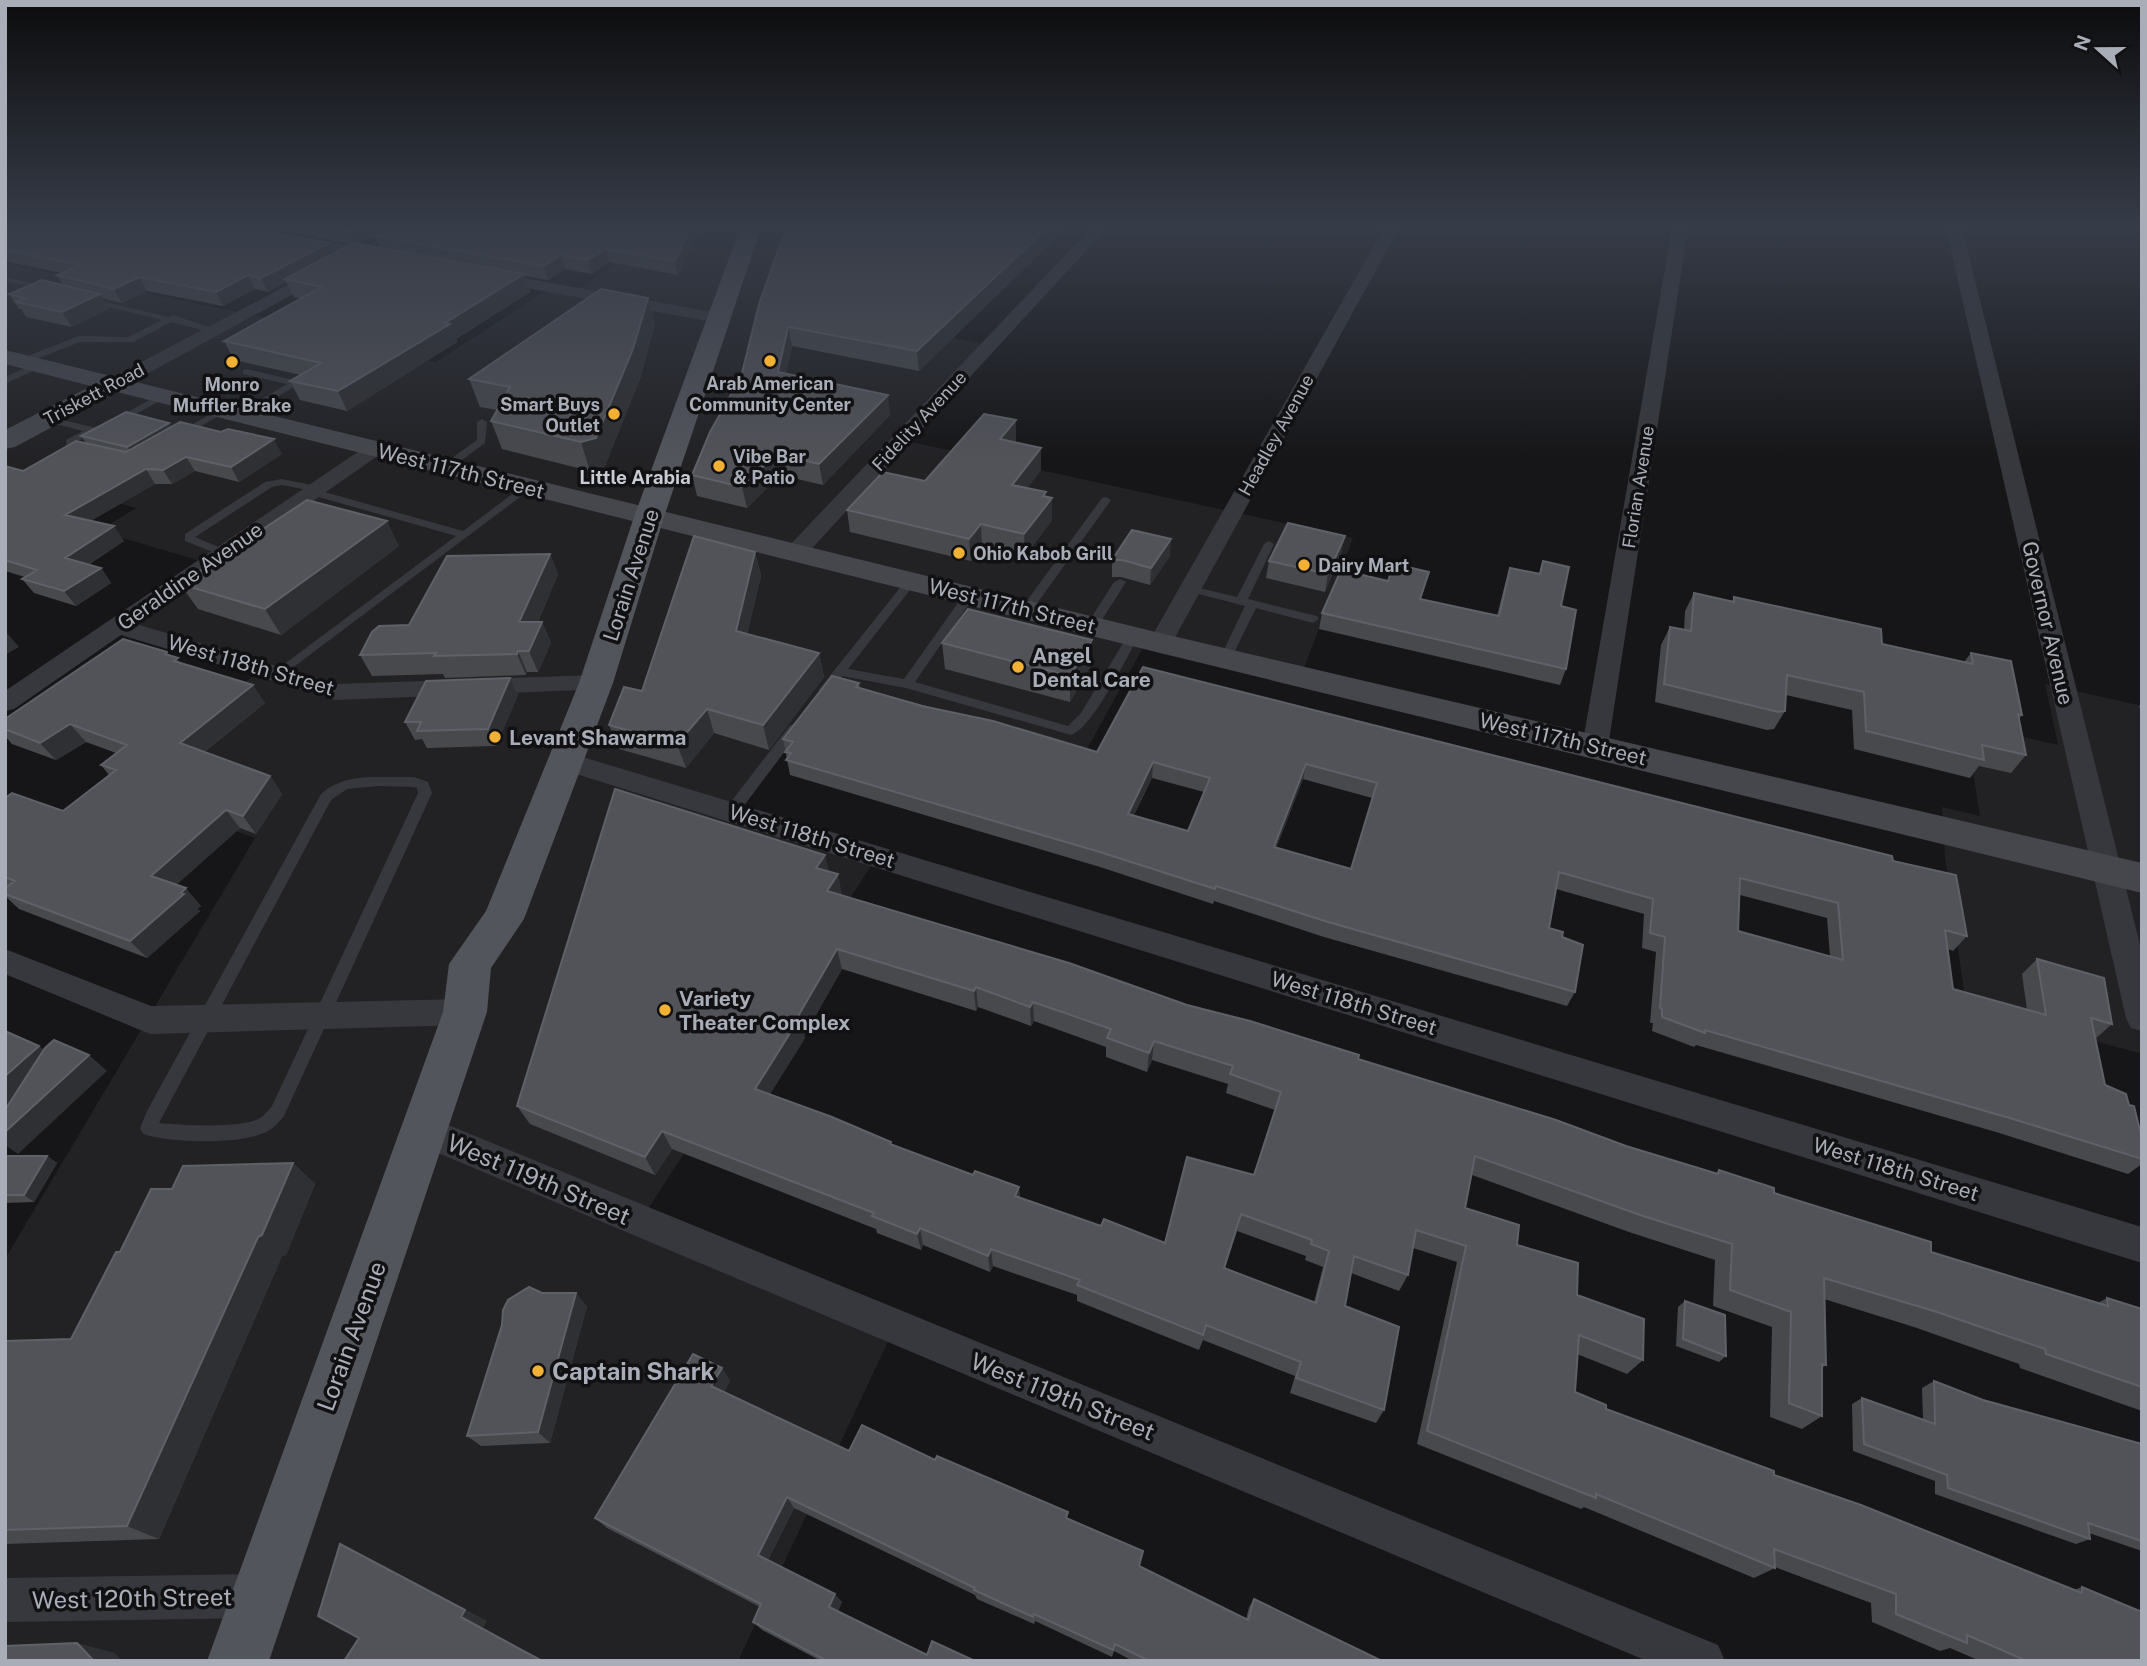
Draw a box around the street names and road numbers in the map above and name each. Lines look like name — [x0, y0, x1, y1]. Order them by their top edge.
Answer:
street label: Triskett Road — [40, 359, 148, 429]
street label: Fidelity Avenue — [867, 367, 971, 475]
street label: Headley Avenue — [1234, 371, 1318, 499]
street label: Florian Avenue — [1618, 424, 1658, 550]
street label: West 117th Street — [375, 438, 547, 504]
street label: Lorain Avenue — [598, 506, 664, 644]
street label: Geraldine Avenue — [113, 517, 267, 635]
street label: Governor Avenue — [2017, 539, 2079, 707]
street label: West 117th Street — [926, 573, 1098, 639]
street label: West 118th Street — [165, 629, 337, 701]
street label: West 117th Street — [1477, 708, 1649, 770]
street label: West 118th Street — [726, 799, 898, 873]
street label: West 118th Street — [1268, 966, 1440, 1040]
street label: West 119th Street — [443, 1128, 635, 1230]
street label: West 118th Street — [1810, 1132, 1982, 1206]
street label: Lorain Avenue — [311, 1257, 391, 1415]
street label: West 119th Street — [967, 1346, 1159, 1446]
street label: West 120th Street — [32, 1582, 232, 1614]

